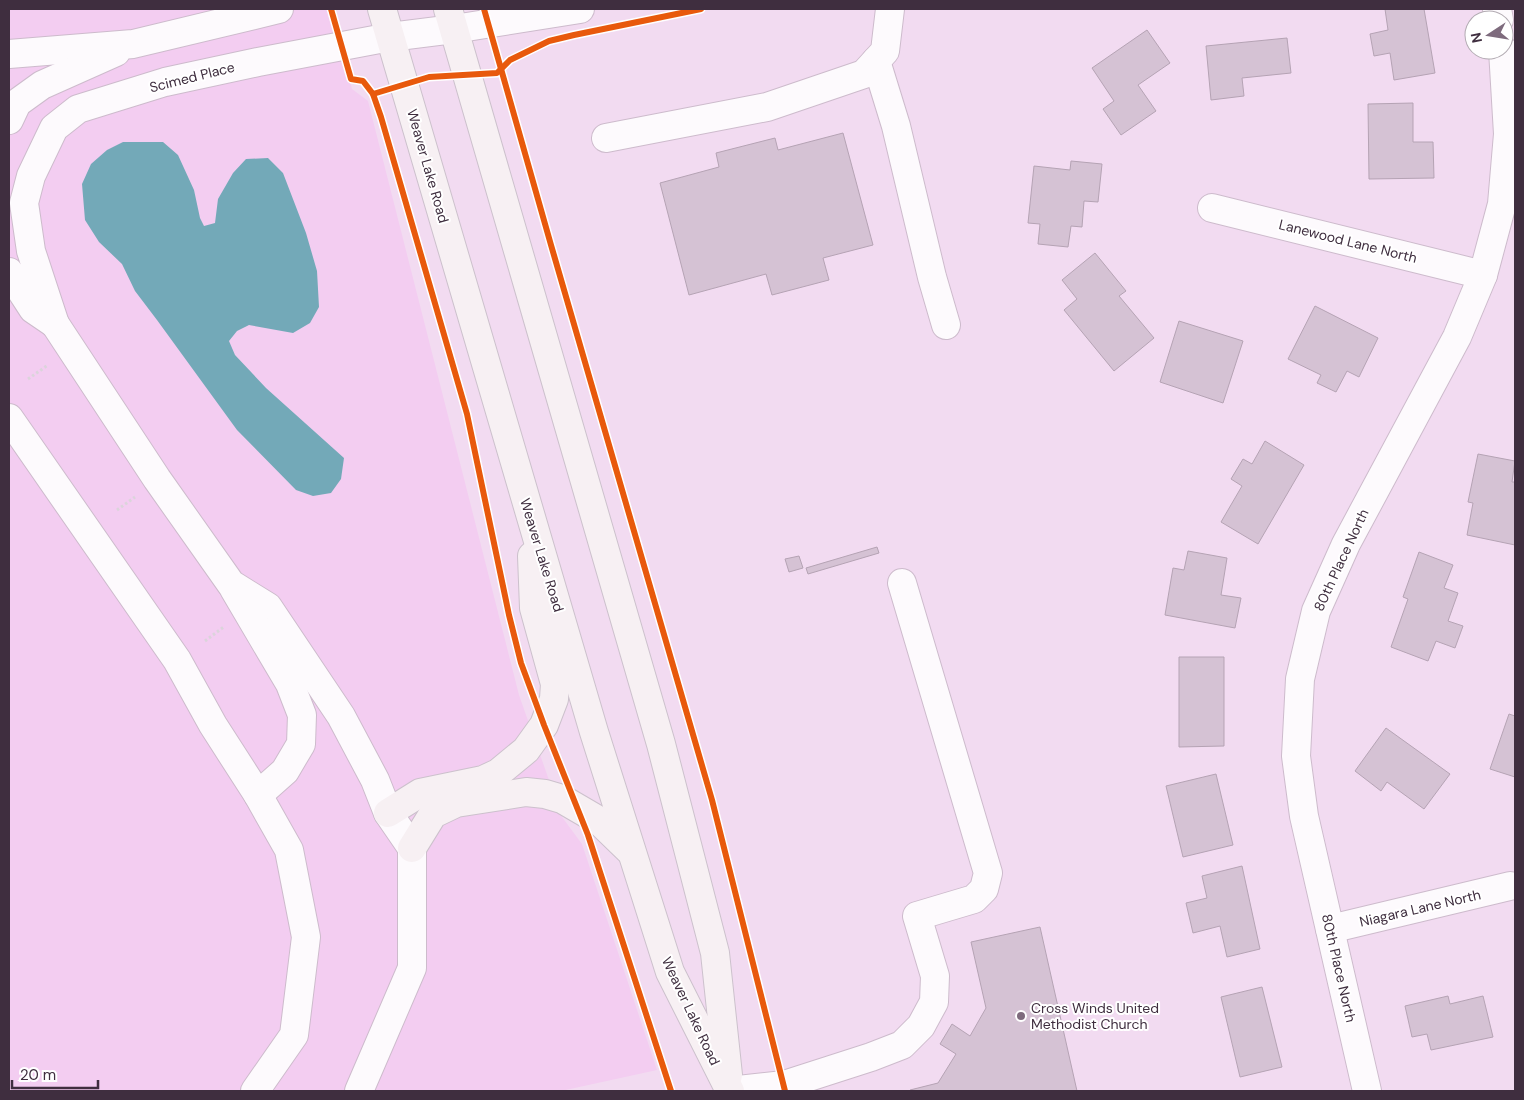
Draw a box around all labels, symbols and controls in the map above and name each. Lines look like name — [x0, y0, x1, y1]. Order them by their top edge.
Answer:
north arrow — [1464, 10, 1514, 60]
text: N — [1466, 31, 1486, 45]
street label: Scimed Place — [148, 58, 237, 96]
street label: Weaver Lake Road — [403, 107, 453, 225]
street label: Lanewood Lane North — [1277, 215, 1419, 267]
street label: Weaver Lake Road — [516, 496, 568, 614]
street label: 80th Place North — [1309, 506, 1373, 614]
street label: Niagara Lane North — [1358, 885, 1482, 931]
street label: 80th Place North — [1318, 912, 1360, 1024]
street label: Weaver Lake Road — [658, 954, 724, 1068]
place label: Cross Winds United Methodist Church — [1031, 999, 1159, 1033]
marker: Cross Winds United Methodist Church — [1015, 1010, 1027, 1022]
scale bar — [12, 1058, 99, 1090]
text: 20 m — [20, 1065, 56, 1085]

